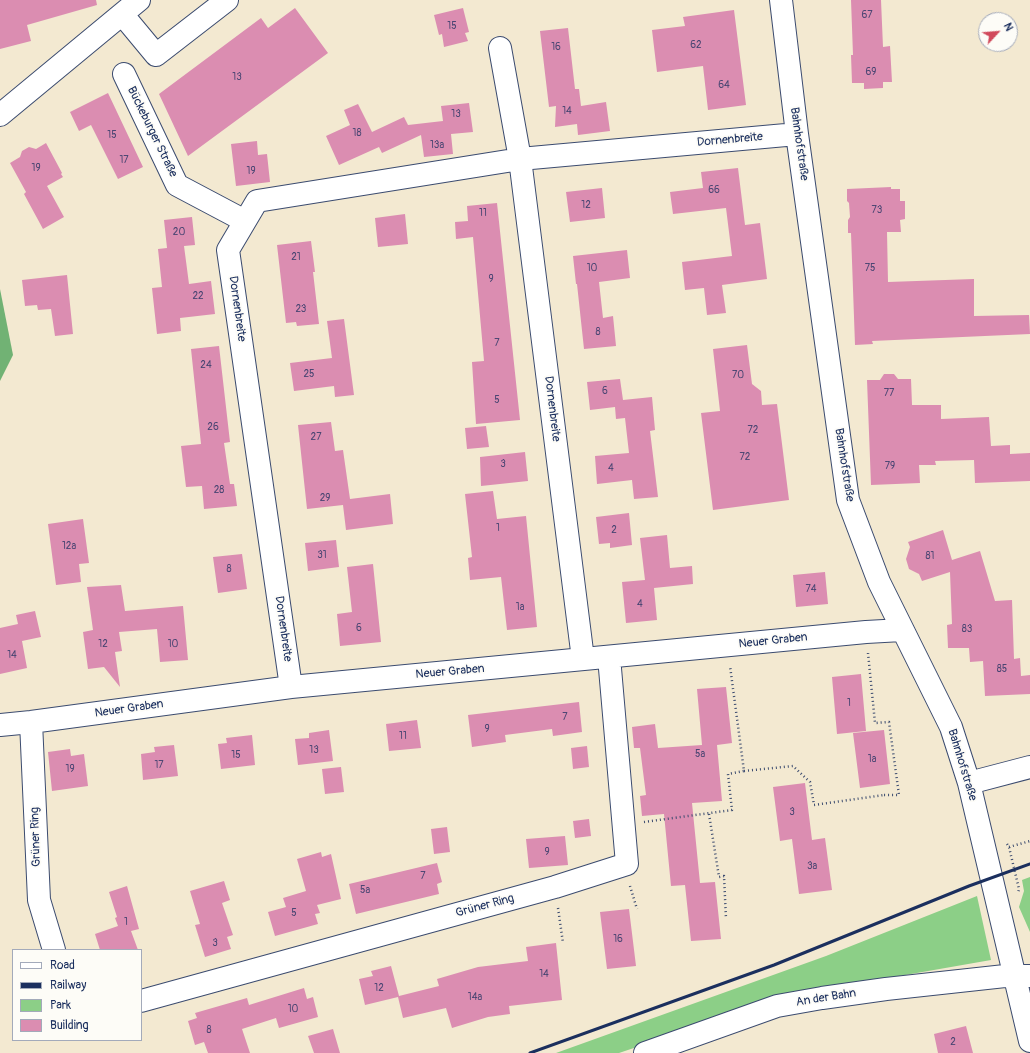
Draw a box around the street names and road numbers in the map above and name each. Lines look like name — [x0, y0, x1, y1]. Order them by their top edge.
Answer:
street label: Bückeburger Straße — [124, 84, 180, 180]
street label: Bahnhofstraße — [787, 106, 811, 182]
street label: Dornenbreite — [696, 130, 764, 150]
street label: Dornenbreite — [225, 275, 249, 343]
street label: Dornenbreite — [541, 375, 563, 443]
street label: Bahnhofstraße — [831, 427, 857, 503]
street label: Dornenbreite — [271, 595, 295, 663]
street label: Neuer Graben — [738, 630, 808, 652]
street label: Neuer Graben — [415, 662, 485, 682]
street label: Neuer Graben — [94, 697, 164, 721]
street label: Bahnhofstraße — [944, 727, 980, 803]
street label: Grüner Ring — [28, 807, 44, 867]
street label: Grüner Ring — [454, 891, 516, 921]
street label: An der Bahn — [795, 986, 857, 1010]

